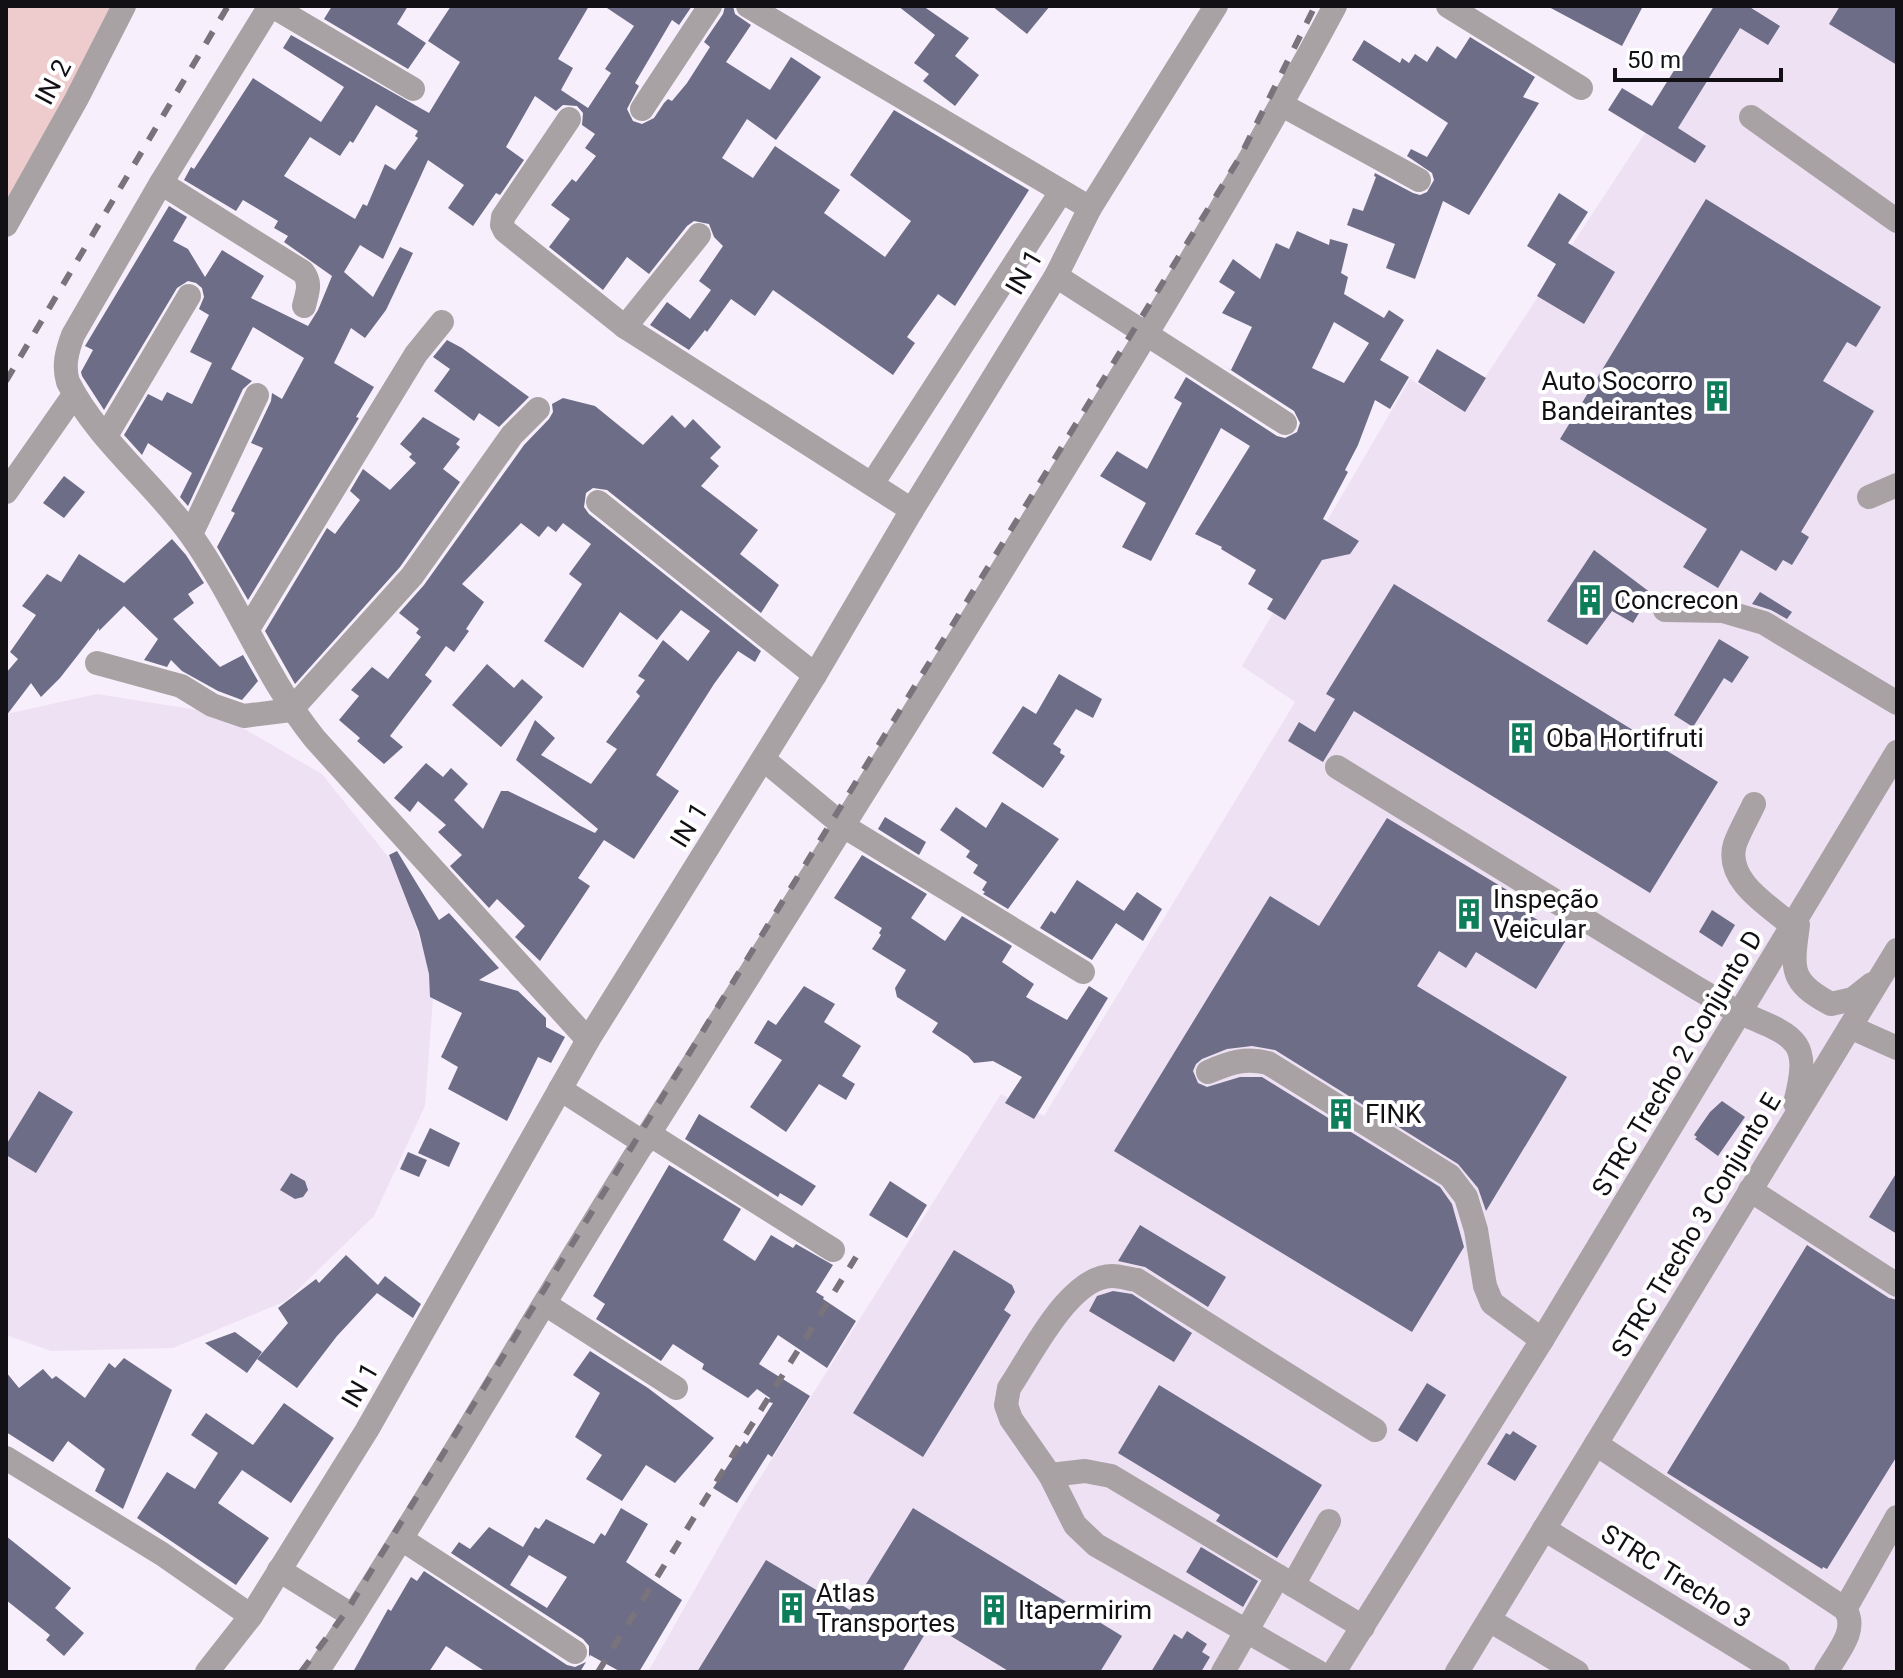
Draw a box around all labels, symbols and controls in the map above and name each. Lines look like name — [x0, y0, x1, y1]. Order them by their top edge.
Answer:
scale bar — [1615, 32, 1781, 82]
text: 50 m — [1627, 46, 1681, 74]
street label: IN 2 — [29, 54, 77, 110]
street label: IN 1 — [999, 244, 1049, 300]
place label: Auto Socorro Bandeirantes — [1541, 366, 1693, 426]
building icon: Auto Socorro Bandeirantes — [1700, 379, 1734, 413]
building icon: Concrecon — [1573, 583, 1607, 617]
place label: Concrecon — [1614, 585, 1739, 615]
building icon: Oba Hortifruti — [1505, 721, 1539, 755]
place label: Oba Hortifruti — [1546, 723, 1704, 753]
street label: IN 1 — [664, 797, 714, 853]
place label: Inspeção Veicular — [1493, 884, 1599, 944]
building icon: Inspeção Veicular — [1452, 897, 1486, 931]
street label: STRC Trecho 2 Conjunto D — [1586, 925, 1768, 1201]
street label: STRC Trecho 3 Conjunto E — [1605, 1088, 1787, 1362]
building icon: FINK — [1324, 1097, 1358, 1131]
place label: FINK — [1365, 1099, 1422, 1129]
street label: IN 1 — [335, 1357, 385, 1413]
street label: STRC Trecho 3 — [1596, 1518, 1756, 1634]
place label: Atlas Transportes — [816, 1578, 955, 1638]
building icon: Atlas Transportes — [775, 1591, 809, 1625]
building icon: Itapermirim — [977, 1593, 1011, 1627]
place label: Itapermirim — [1018, 1595, 1152, 1625]

